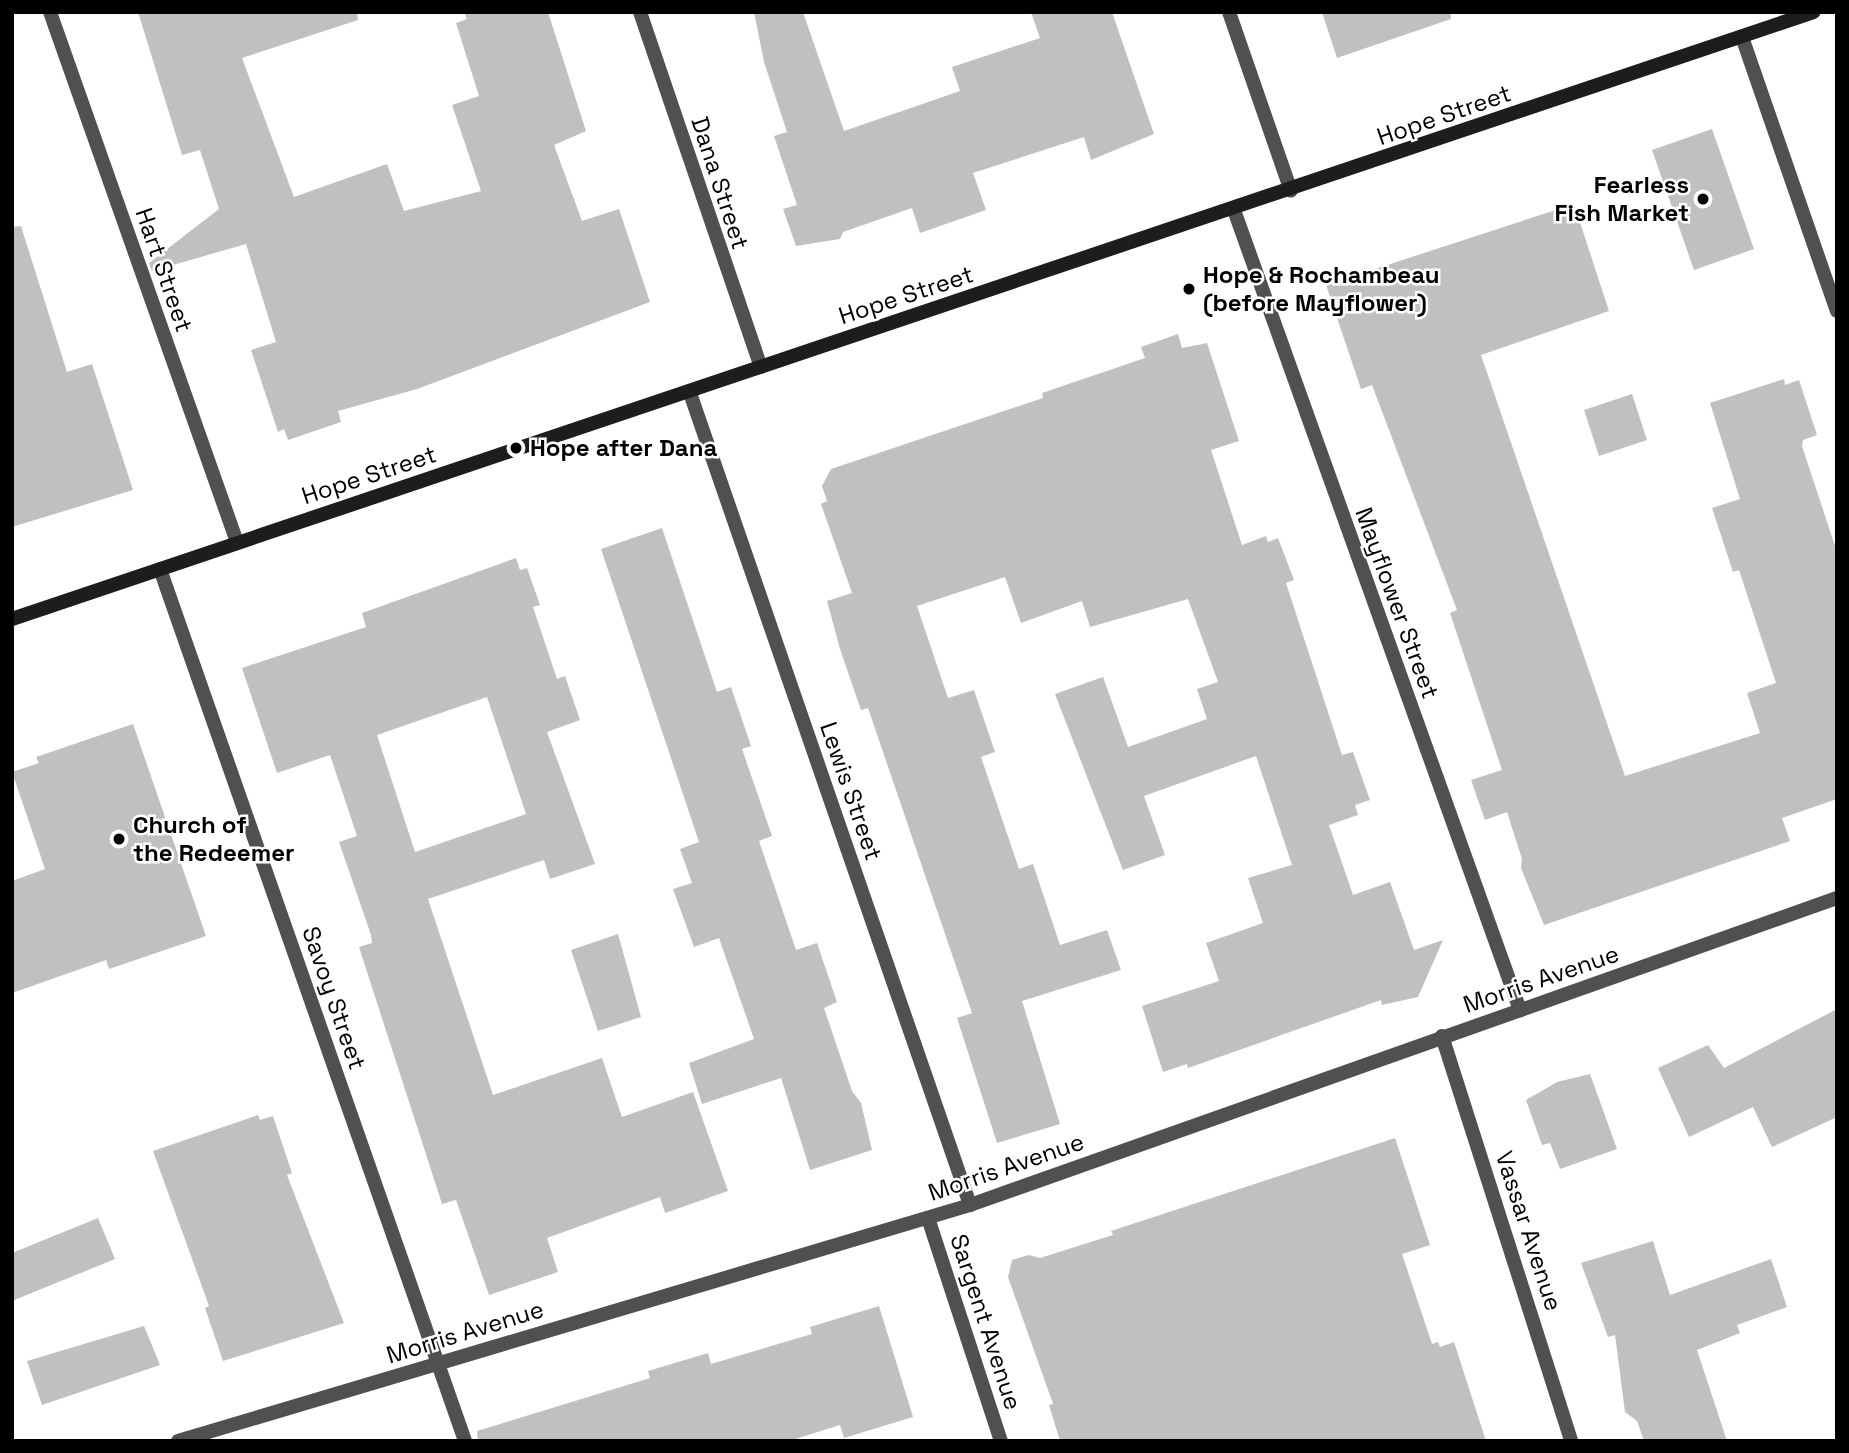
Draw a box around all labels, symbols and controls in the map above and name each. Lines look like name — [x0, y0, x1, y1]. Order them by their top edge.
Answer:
street label: Hope Street — [1373, 79, 1515, 151]
street label: Dana Street — [685, 113, 755, 253]
place label: Fearless Fish Market — [1555, 171, 1689, 227]
marker: Fearless Fish Market — [1695, 191, 1711, 207]
street label: Hart Street — [129, 204, 199, 336]
street label: Hope Street — [835, 260, 977, 330]
place label: Hope & Rochambeau (before Mayflower) — [1203, 261, 1440, 317]
marker: Hope & Rochambeau (before Mayflower) — [1181, 281, 1197, 297]
place label: Hope after Dana — [530, 434, 717, 462]
street label: Hope Street — [298, 440, 440, 510]
marker: Hope after Dana — [508, 440, 524, 456]
street label: Mayflower Street — [1349, 504, 1445, 702]
street label: Lewis Street — [814, 718, 888, 864]
place label: Church of the Redeemer — [133, 811, 295, 867]
marker: Church of the Redeemer — [111, 831, 127, 847]
street label: Savoy Street — [296, 923, 372, 1073]
street label: Morris Avenue — [1459, 939, 1623, 1019]
street label: Morris Avenue — [924, 1127, 1088, 1207]
street label: Vassar Avenue — [1490, 1147, 1568, 1315]
street label: Sargent Avenue — [944, 1230, 1028, 1414]
street label: Morris Avenue — [383, 1294, 547, 1370]

